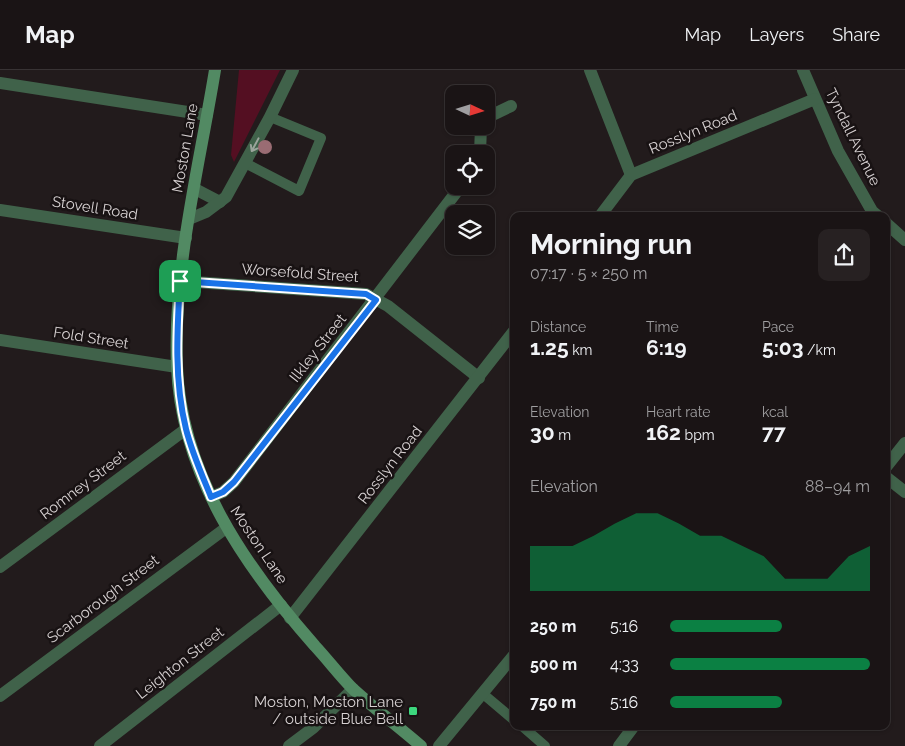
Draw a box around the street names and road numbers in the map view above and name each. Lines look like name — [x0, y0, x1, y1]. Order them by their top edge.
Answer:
street label: Tyndall Avenue — [822, 85, 884, 189]
street label: Moston Lane — [168, 102, 202, 194]
street label: Rosslyn Road — [646, 106, 740, 158]
street label: Stovell Road — [51, 192, 139, 224]
street label: Worsefold Street — [241, 260, 359, 286]
street label: Ilkley Street — [286, 310, 350, 386]
street label: Fold Street — [52, 323, 130, 353]
street label: Rosslyn Road — [354, 423, 426, 507]
street label: Romney Street — [37, 447, 129, 523]
street label: Moston Lane — [226, 503, 292, 588]
street label: Scarborough Street — [44, 551, 162, 647]
street label: Leighton Street — [132, 623, 228, 703]

